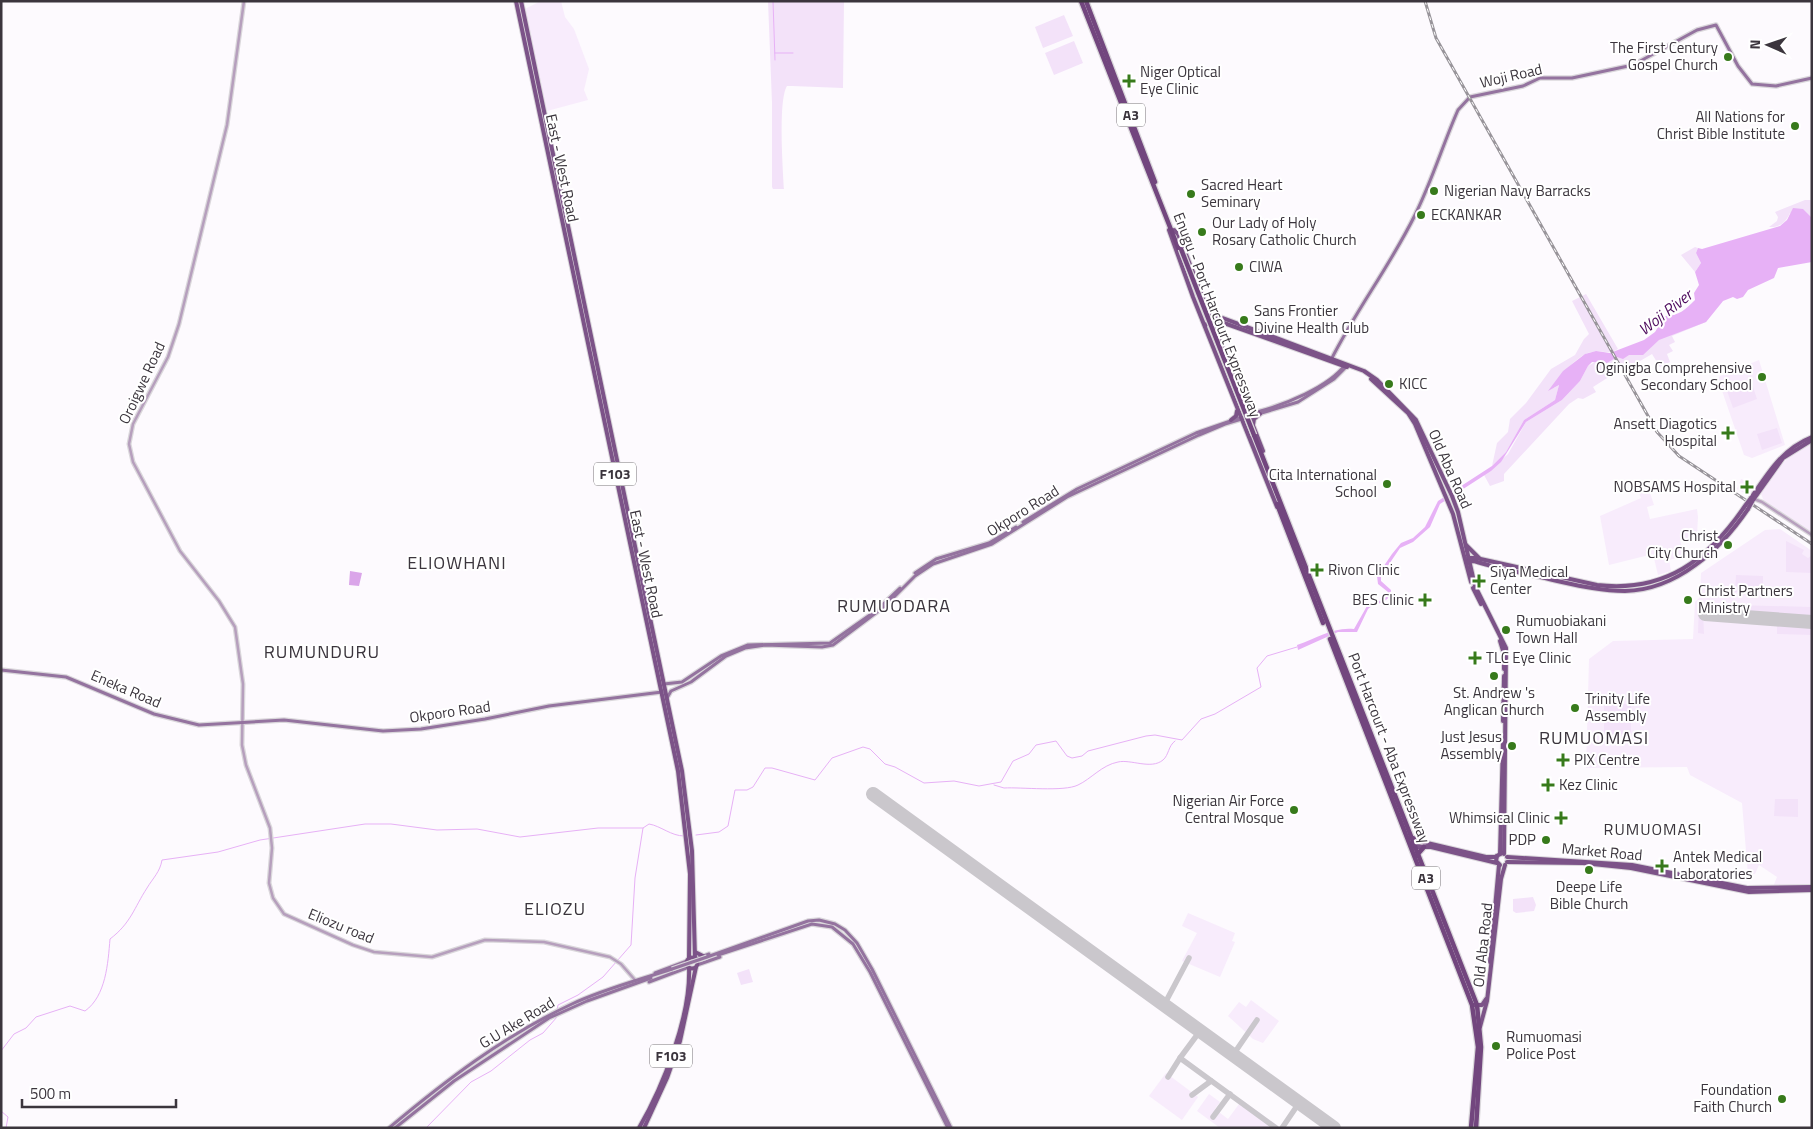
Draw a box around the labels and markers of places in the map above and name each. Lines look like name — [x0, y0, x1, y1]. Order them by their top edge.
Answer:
place label: The First Century Gospel Church — [1610, 36, 1718, 76]
marker: The First Century Gospel Church — [1722, 51, 1734, 63]
place label: Niger Optical Eye Clinic — [1140, 60, 1221, 100]
marker: Niger Optical Eye Clinic — [1122, 74, 1136, 88]
place label: All Nations for Christ Bible Institute — [1657, 105, 1785, 145]
marker: All Nations for Christ Bible Institute — [1789, 120, 1801, 132]
place label: Sacred Heart Seminary — [1201, 173, 1283, 213]
place label: Nigerian Navy Barracks — [1444, 179, 1591, 202]
marker: Nigerian Navy Barracks — [1428, 185, 1440, 197]
marker: Sacred Heart Seminary — [1185, 188, 1197, 200]
place label: ECKANKAR — [1431, 203, 1502, 226]
marker: ECKANKAR — [1415, 209, 1427, 221]
place label: Our Lady of Holy Rosary Catholic Church — [1212, 211, 1357, 251]
marker: Our Lady of Holy Rosary Catholic Church — [1196, 226, 1208, 238]
place label: CIWA — [1249, 255, 1283, 278]
marker: CIWA — [1233, 261, 1245, 273]
place label: Sans Frontier Divine Health Club — [1254, 299, 1369, 339]
marker: Sans Frontier Divine Health Club — [1238, 314, 1250, 326]
place label: Oginigba Comprehensive Secondary School — [1596, 356, 1752, 396]
marker: Oginigba Comprehensive Secondary School — [1756, 371, 1768, 383]
place label: KICC — [1399, 372, 1427, 395]
marker: KICC — [1383, 378, 1395, 390]
place label: Ansett Diagotics Hospital — [1614, 412, 1717, 452]
marker: Ansett Diagotics Hospital — [1721, 426, 1735, 440]
place label: Cita International School — [1269, 463, 1377, 503]
place label: NOBSAMS Hospital — [1613, 475, 1736, 498]
marker: Cita International School — [1381, 478, 1393, 490]
marker: NOBSAMS Hospital — [1740, 480, 1754, 494]
place label: Christ City Church — [1647, 524, 1719, 564]
marker: Christ City Church — [1722, 539, 1734, 551]
place label: Rivon Clinic — [1328, 558, 1400, 581]
place label: Siya Medical Center — [1490, 560, 1568, 600]
marker: Rivon Clinic — [1310, 563, 1324, 577]
marker: Siya Medical Center — [1472, 574, 1486, 588]
place label: Christ Partners Ministry — [1698, 579, 1793, 619]
place label: BES Clinic — [1352, 588, 1414, 611]
marker: BES Clinic — [1418, 593, 1432, 607]
marker: Christ Partners Ministry — [1682, 594, 1694, 606]
place label: Rumuobiakani Town Hall — [1516, 609, 1606, 649]
marker: Rumuobiakani Town Hall — [1500, 624, 1512, 636]
place label: TLC Eye Clinic — [1486, 646, 1571, 669]
marker: TLC Eye Clinic — [1468, 651, 1482, 665]
marker: St. Andrew 's Anglican Church — [1488, 670, 1500, 682]
place label: St. Andrew 's Anglican Church — [1444, 681, 1544, 721]
place label: Trinity Life Assembly — [1585, 687, 1650, 727]
marker: Trinity Life Assembly — [1569, 702, 1581, 714]
place label: Just Jesus Assembly — [1440, 725, 1502, 765]
marker: Just Jesus Assembly — [1506, 740, 1518, 752]
place label: PIX Centre — [1574, 748, 1640, 771]
marker: PIX Centre — [1556, 753, 1570, 767]
place label: Kez Clinic — [1559, 773, 1618, 796]
marker: Kez Clinic — [1541, 778, 1555, 792]
place label: Nigerian Air Force Central Mosque — [1173, 789, 1284, 829]
marker: Nigerian Air Force Central Mosque — [1288, 804, 1300, 816]
place label: Whimsical Clinic — [1449, 806, 1550, 829]
marker: Whimsical Clinic — [1554, 811, 1568, 825]
place label: PDP — [1509, 828, 1536, 851]
marker: PDP — [1540, 834, 1552, 846]
place label: Antek Medical Laboratories — [1673, 845, 1762, 885]
marker: Antek Medical Laboratories — [1655, 859, 1669, 873]
marker: Deepe Life Bible Church — [1583, 864, 1595, 876]
place label: Deepe Life Bible Church — [1550, 875, 1628, 915]
place label: Rumuomasi Police Post — [1506, 1025, 1582, 1065]
marker: Rumuomasi Police Post — [1490, 1040, 1502, 1052]
place label: Foundation Faith Church — [1693, 1078, 1772, 1118]
marker: Foundation Faith Church — [1776, 1093, 1788, 1105]

